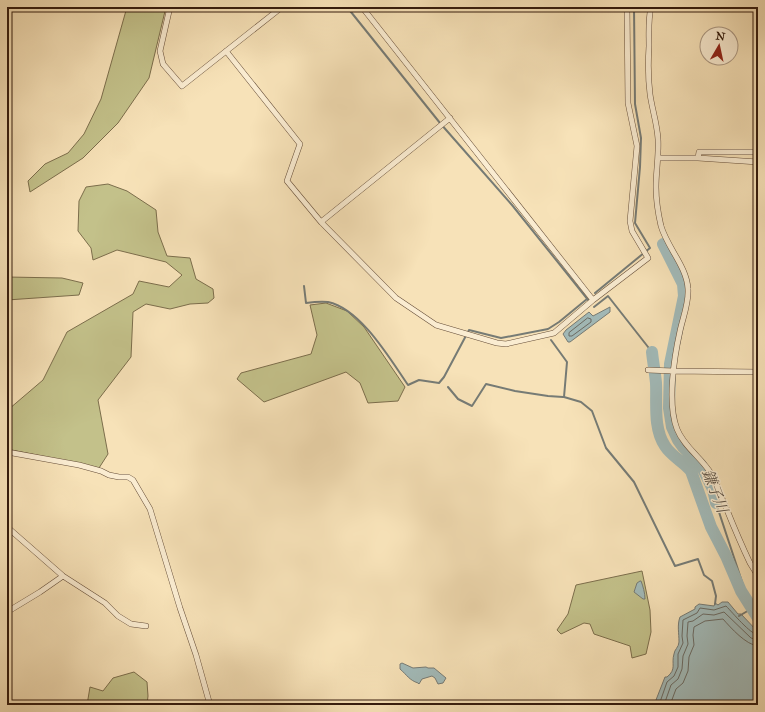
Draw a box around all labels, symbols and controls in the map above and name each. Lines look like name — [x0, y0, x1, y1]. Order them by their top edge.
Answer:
north arrow — [699, 26, 739, 66]
text: N — [715, 29, 727, 44]
water label: 鎌子川 — [699, 467, 732, 517]

